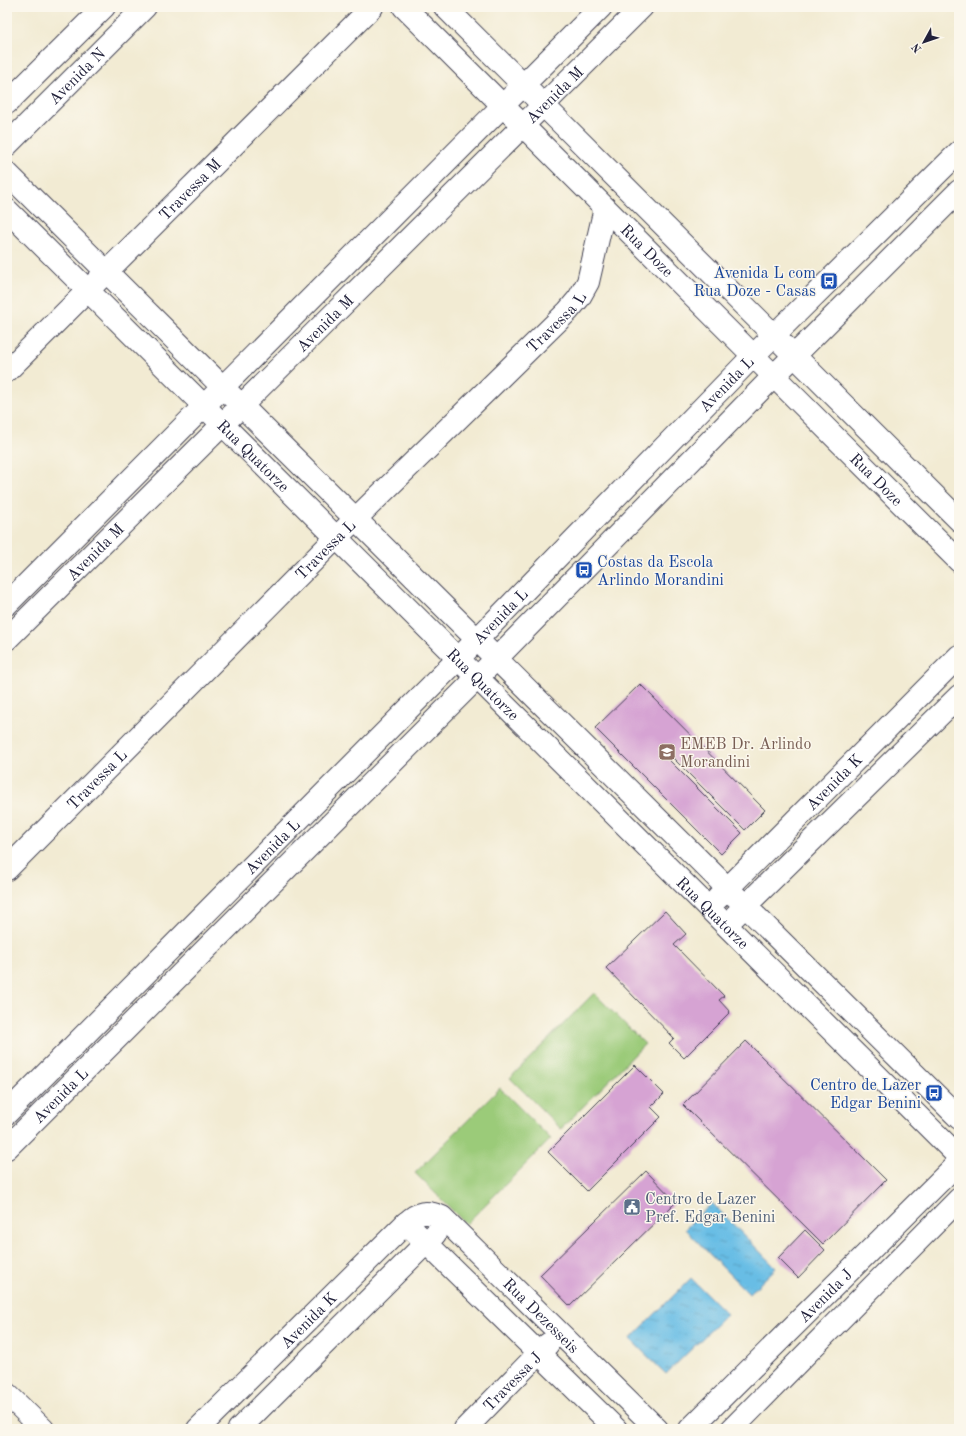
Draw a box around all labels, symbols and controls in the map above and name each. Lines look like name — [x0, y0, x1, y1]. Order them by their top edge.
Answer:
north arrow — [904, 22, 944, 62]
text: N — [910, 40, 924, 54]
street label: Avenida N — [46, 46, 109, 108]
street label: Avenida M — [524, 64, 587, 127]
street label: Travessa M — [157, 156, 225, 224]
street label: Rua Doze — [617, 222, 676, 281]
place label: Avenida L com Rua Doze - Casas — [694, 266, 816, 300]
bus stop icon: Avenida L com Rua Doze - Casas — [819, 271, 839, 291]
street label: Travessa L — [524, 290, 590, 357]
street label: Avenida M — [294, 293, 358, 356]
street label: Avenida L — [697, 354, 758, 416]
street label: Rua Quatorze — [213, 418, 291, 496]
street label: Rua Doze — [846, 451, 905, 510]
street label: Travessa L — [293, 518, 359, 584]
street label: Avenida M — [65, 521, 128, 585]
place label: Costas da Escola Arlindo Morandini — [597, 555, 724, 589]
bus stop icon: Costas da Escola Arlindo Morandini — [574, 560, 594, 580]
street label: Avenida L — [471, 586, 532, 648]
street label: Rua Quatorze — [443, 646, 521, 724]
place label: EMEB Dr. Arlindo Morandini — [680, 737, 811, 771]
school or university icon: EMEB Dr. Arlindo Morandini — [657, 742, 677, 762]
street label: Travessa L — [65, 747, 131, 813]
street label: Avenida K — [804, 752, 866, 814]
street label: Avenida L — [243, 817, 304, 878]
street label: Rua Quatorze — [673, 875, 751, 953]
street label: Avenida L — [31, 1066, 92, 1127]
place label: Centro de Lazer Edgar Benini — [810, 1078, 921, 1112]
bus stop icon: Centro de Lazer Edgar Benini — [924, 1083, 944, 1103]
place label: Centro de Lazer Pref. Edgar Benini — [645, 1192, 775, 1226]
public building icon: Centro de Lazer Pref. Edgar Benini — [622, 1197, 642, 1217]
street label: Avenida J — [796, 1266, 857, 1326]
street label: Rua Dezesseis — [499, 1276, 581, 1357]
street label: Avenida K — [278, 1290, 341, 1352]
street label: Travessa J — [481, 1350, 546, 1415]

